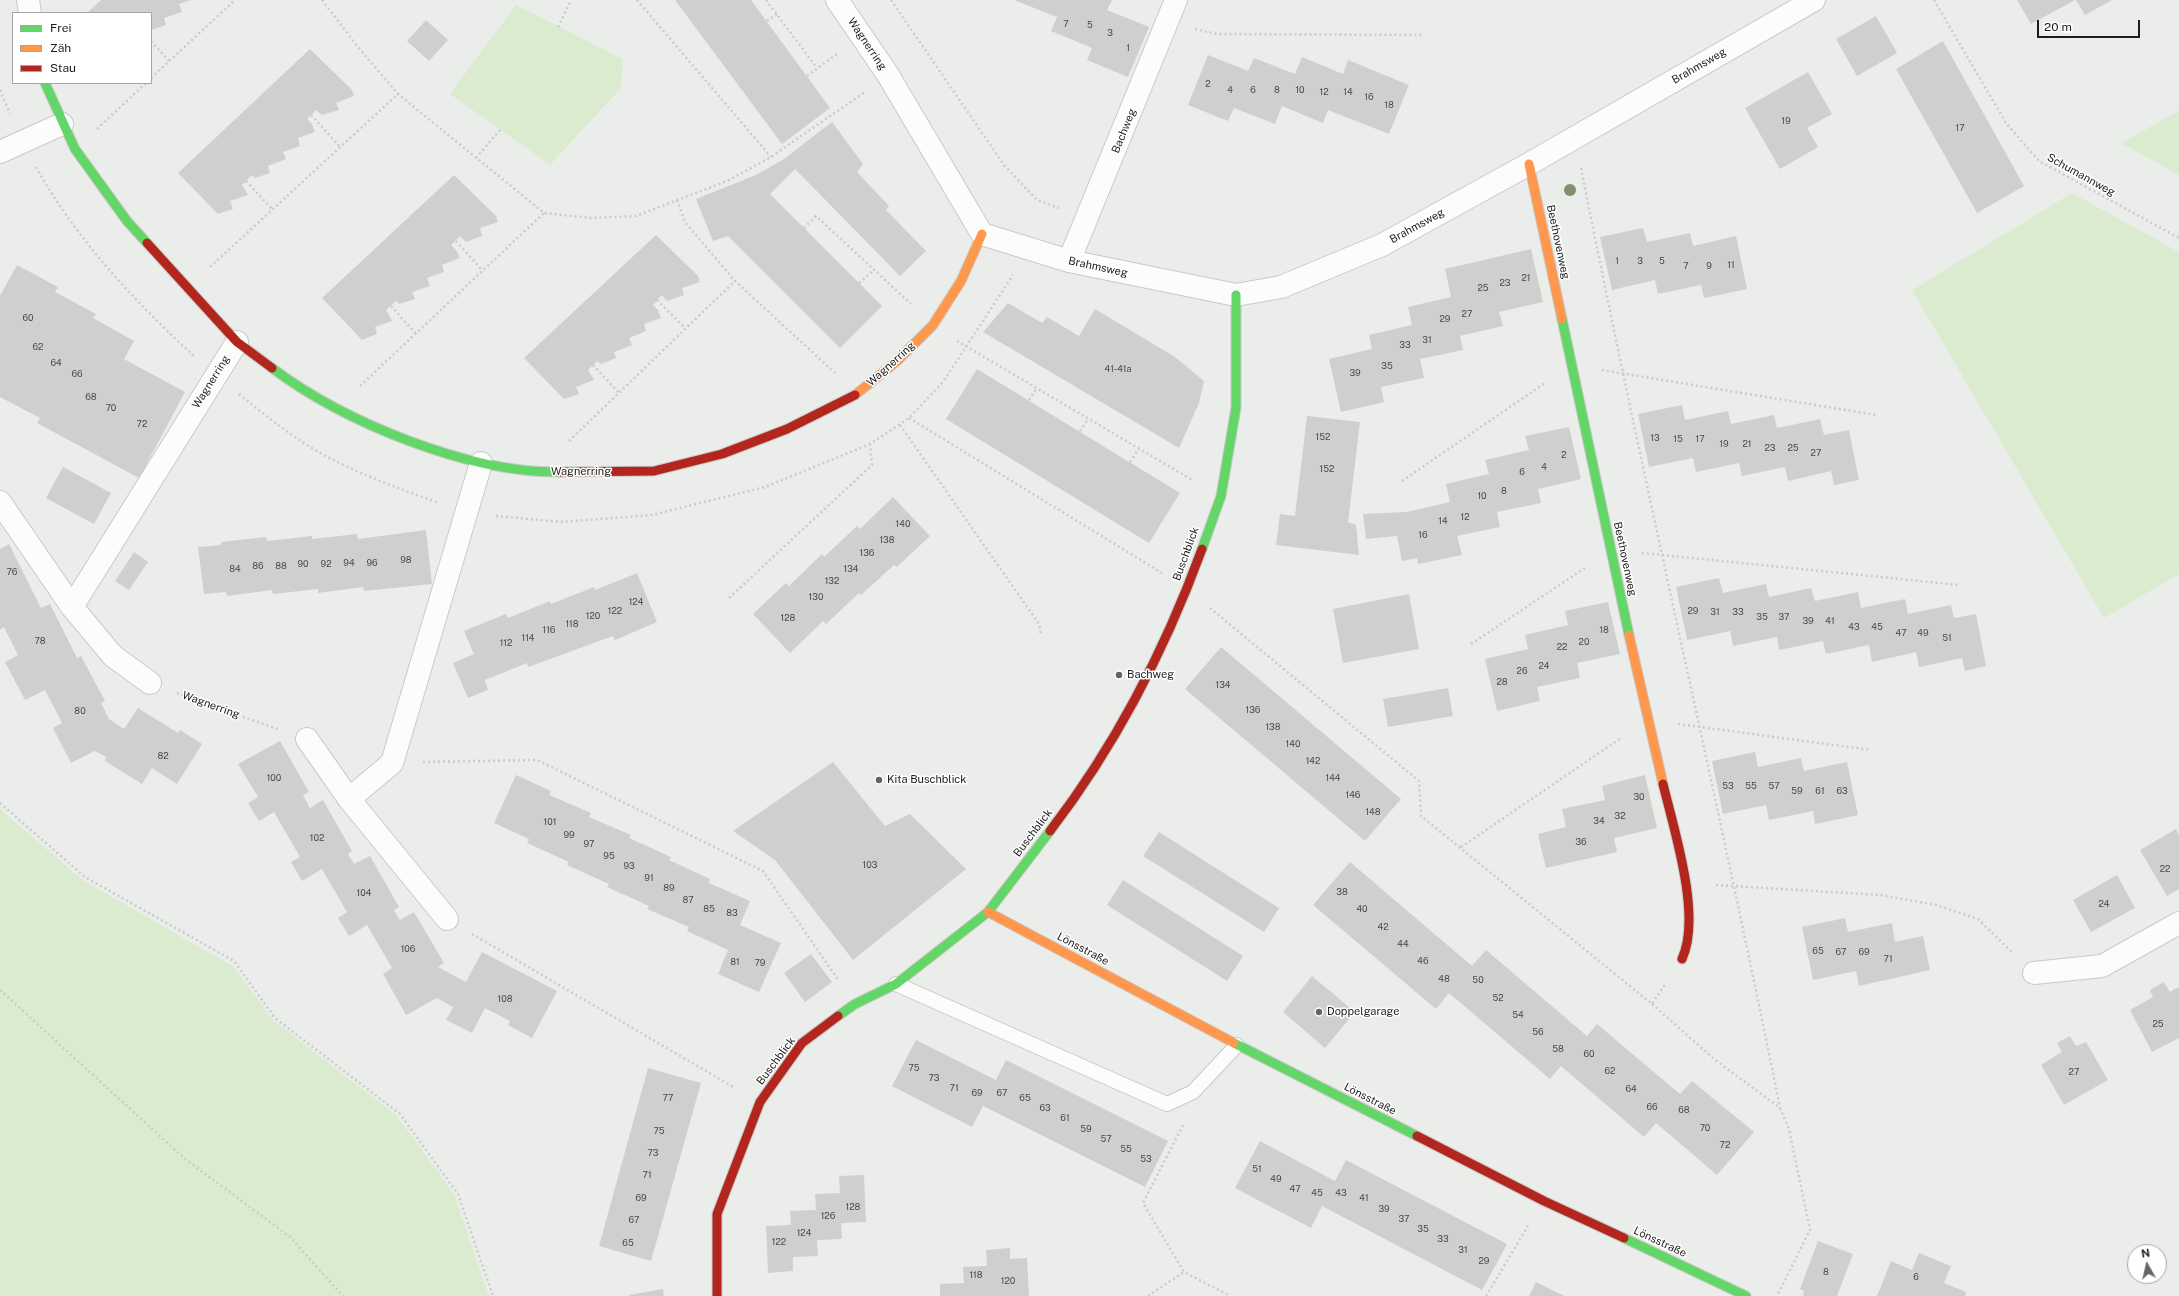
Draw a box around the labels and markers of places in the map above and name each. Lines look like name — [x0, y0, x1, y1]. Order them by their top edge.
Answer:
place label: Bachweg — [1127, 668, 1174, 682]
marker: Bachweg — [1114, 670, 1124, 680]
place label: Kita Buschblick — [887, 773, 966, 787]
marker: Kita Buschblick — [874, 775, 884, 785]
place label: Doppelgarage — [1327, 1005, 1399, 1019]
marker: Doppelgarage — [1314, 1007, 1324, 1017]

